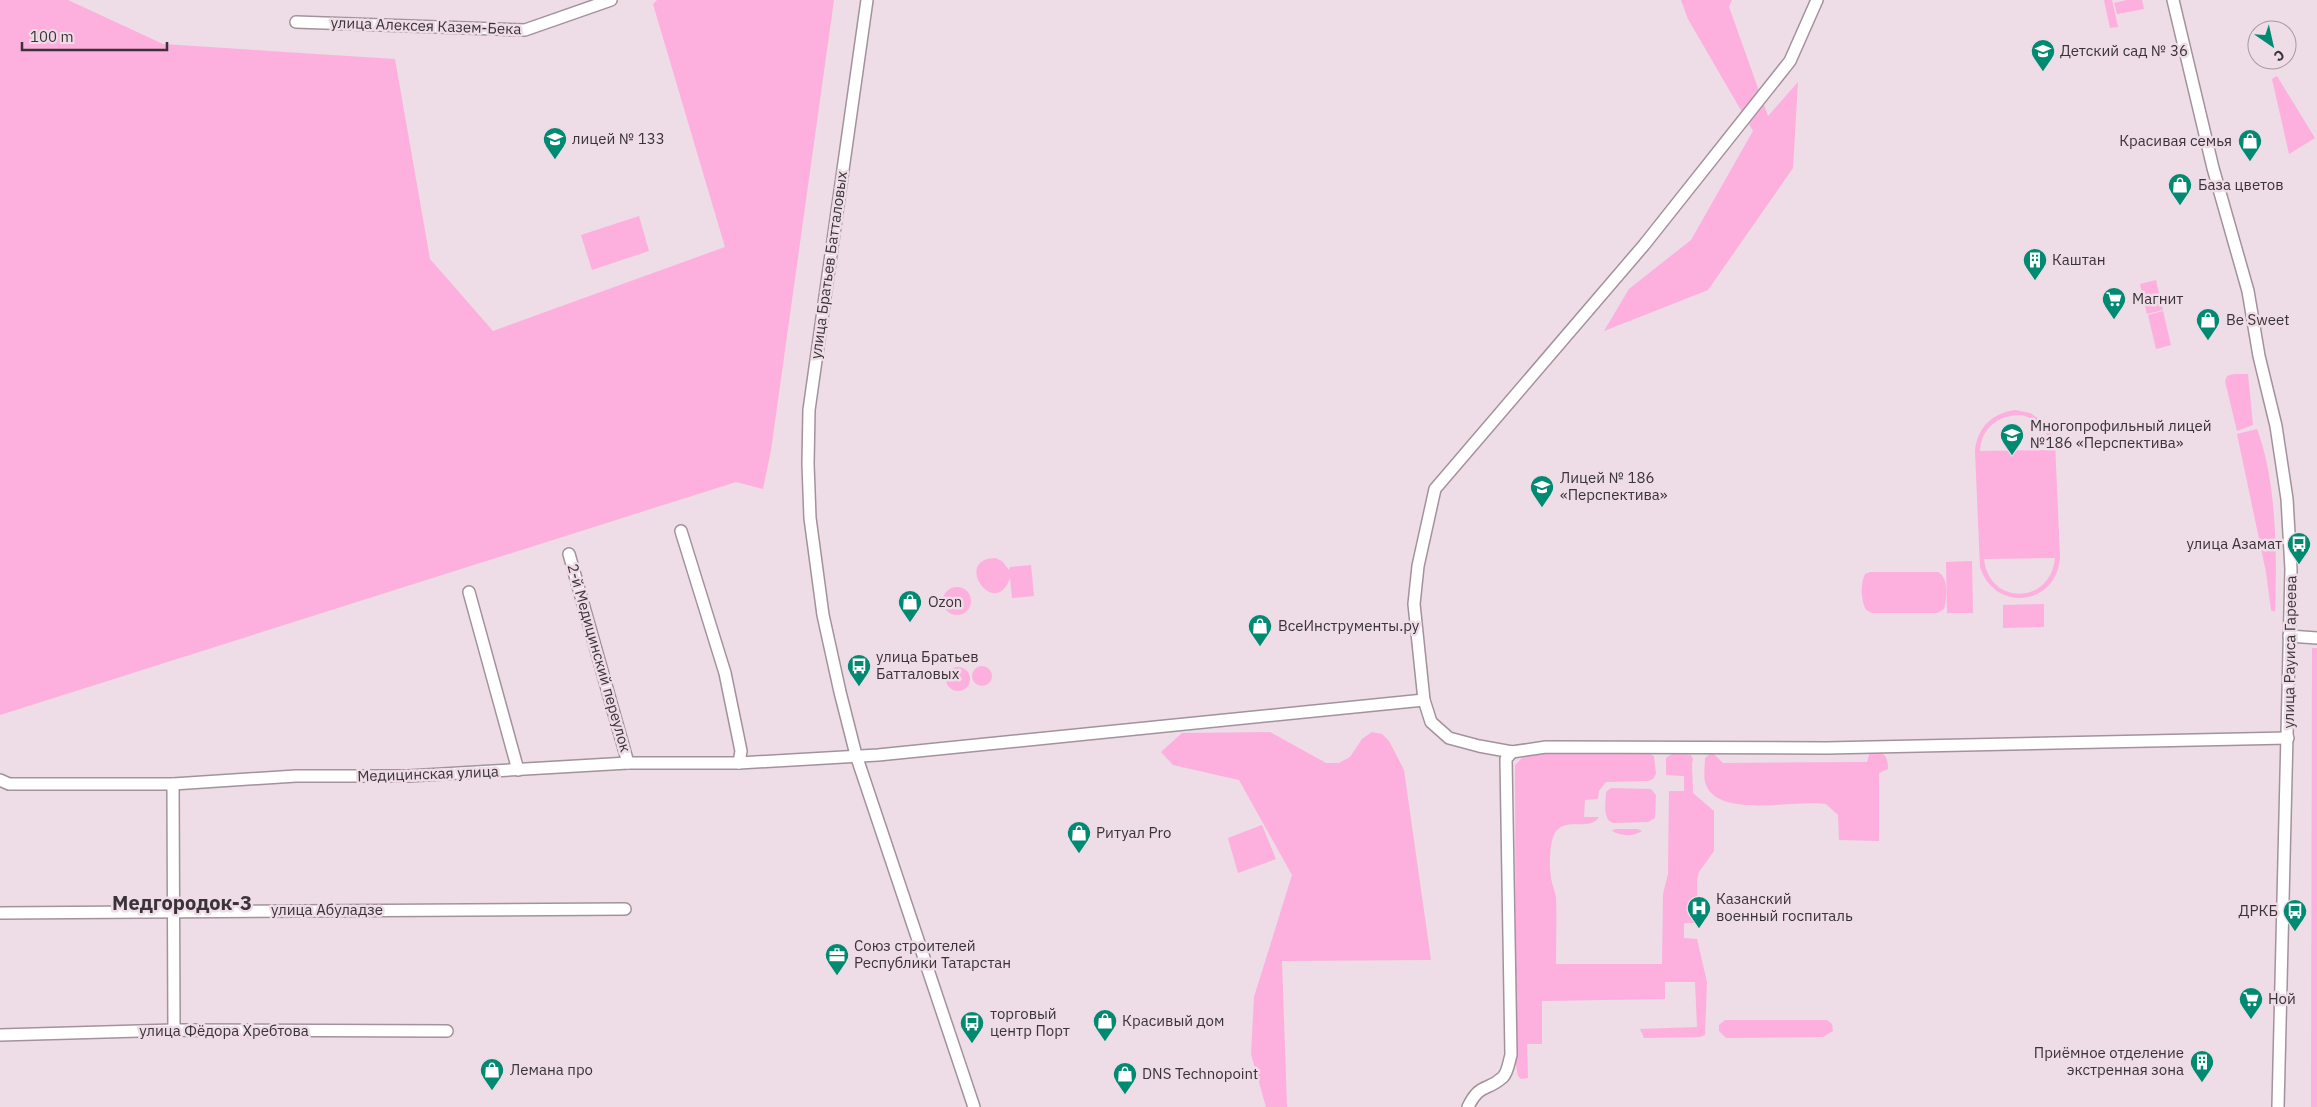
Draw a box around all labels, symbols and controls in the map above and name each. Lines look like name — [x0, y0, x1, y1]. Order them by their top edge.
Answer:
street label: улица Алексея Казем-Бека — [330, 13, 522, 38]
scale bar — [22, 20, 168, 52]
north arrow — [2247, 20, 2297, 70]
text: 100 m — [30, 27, 74, 46]
school or university icon: Детский сад № 36 — [2030, 38, 2056, 72]
place label: Детский сад № 36 — [2060, 41, 2188, 60]
text: С — [2270, 46, 2288, 66]
school or university icon: лицей № 133 — [542, 126, 568, 160]
shop icon: Красивая семья — [2237, 128, 2263, 162]
place label: лицей № 133 — [572, 129, 665, 148]
place label: Красивая семья — [2119, 131, 2232, 150]
street label: улица Братьев Батталовых — [806, 169, 851, 360]
shop icon: База цветов — [2167, 172, 2193, 206]
place label: База цветов — [2198, 175, 2284, 194]
building icon: Каштан — [2022, 247, 2048, 281]
place label: Каштан — [2052, 250, 2106, 269]
supermarket icon: Магнит — [2101, 286, 2127, 320]
place label: Магнит — [2132, 289, 2183, 308]
shop icon: Be Sweet — [2195, 307, 2221, 341]
place label: Be Sweet — [2226, 310, 2289, 329]
place label: Многопрофильный лицей №186 «Перспектива» — [2030, 416, 2212, 452]
school or university icon: Многопрофильный лицей №186 «Перспектива» — [1999, 422, 2025, 456]
place label: Лицей № 186 «Перспектива» — [1560, 468, 1668, 504]
school or university icon: Лицей № 186 «Перспектива» — [1529, 474, 1555, 508]
bus stop icon: улица Азамат — [2286, 531, 2312, 565]
place label: улица Азамат — [2187, 534, 2282, 553]
street label: 2-й Медицинский переулок — [563, 561, 636, 754]
street label: улица Рауиса Гареева — [2279, 575, 2300, 729]
shop icon: Ozon — [897, 589, 923, 623]
place label: Ozon — [928, 592, 962, 611]
shop icon: ВсеИнструменты.ру — [1247, 613, 1273, 647]
place label: ВсеИнструменты.ру — [1278, 616, 1420, 635]
place label: улица Братьев Батталовых — [876, 647, 979, 683]
bus stop icon: улица Братьев Батталовых — [846, 653, 872, 687]
street label: Медицинская улица — [357, 762, 499, 785]
shop icon: Ритуал Pro — [1066, 820, 1092, 854]
place label: Ритуал Pro — [1096, 823, 1171, 842]
district label: Медгородок-3 — [112, 889, 252, 916]
place label: Казанский военный госпиталь — [1716, 889, 1853, 925]
hospital icon: Казанский военный госпиталь — [1686, 895, 1712, 929]
bus stop icon: ДРКБ — [2282, 898, 2308, 932]
street label: улица Абуладзе — [271, 900, 383, 919]
place label: ДРКБ — [2239, 901, 2278, 920]
place label: Союз строителей Республики Татарстан — [854, 936, 1011, 972]
office icon: Союз строителей Республики Татарстан — [824, 942, 850, 976]
supermarket icon: Ной — [2238, 986, 2264, 1020]
place label: Ной — [2268, 989, 2296, 1008]
place label: торговый центр Порт — [990, 1004, 1070, 1040]
shop icon: Красивый дом — [1092, 1008, 1118, 1042]
bus stop icon: торговый центр Порт — [959, 1010, 985, 1044]
place label: Красивый дом — [1122, 1011, 1224, 1030]
street label: улица Фёдора Хребтова — [139, 1021, 309, 1040]
place label: Приёмное отделение экстренная зона — [2034, 1043, 2184, 1079]
building icon: Приёмное отделение экстренная зона — [2189, 1049, 2215, 1083]
shop icon: Лемана про — [479, 1057, 505, 1091]
place label: Лемана про — [510, 1060, 593, 1079]
shop icon: DNS Technopoint — [1112, 1061, 1138, 1095]
place label: DNS Technopoint — [1142, 1064, 1258, 1083]

